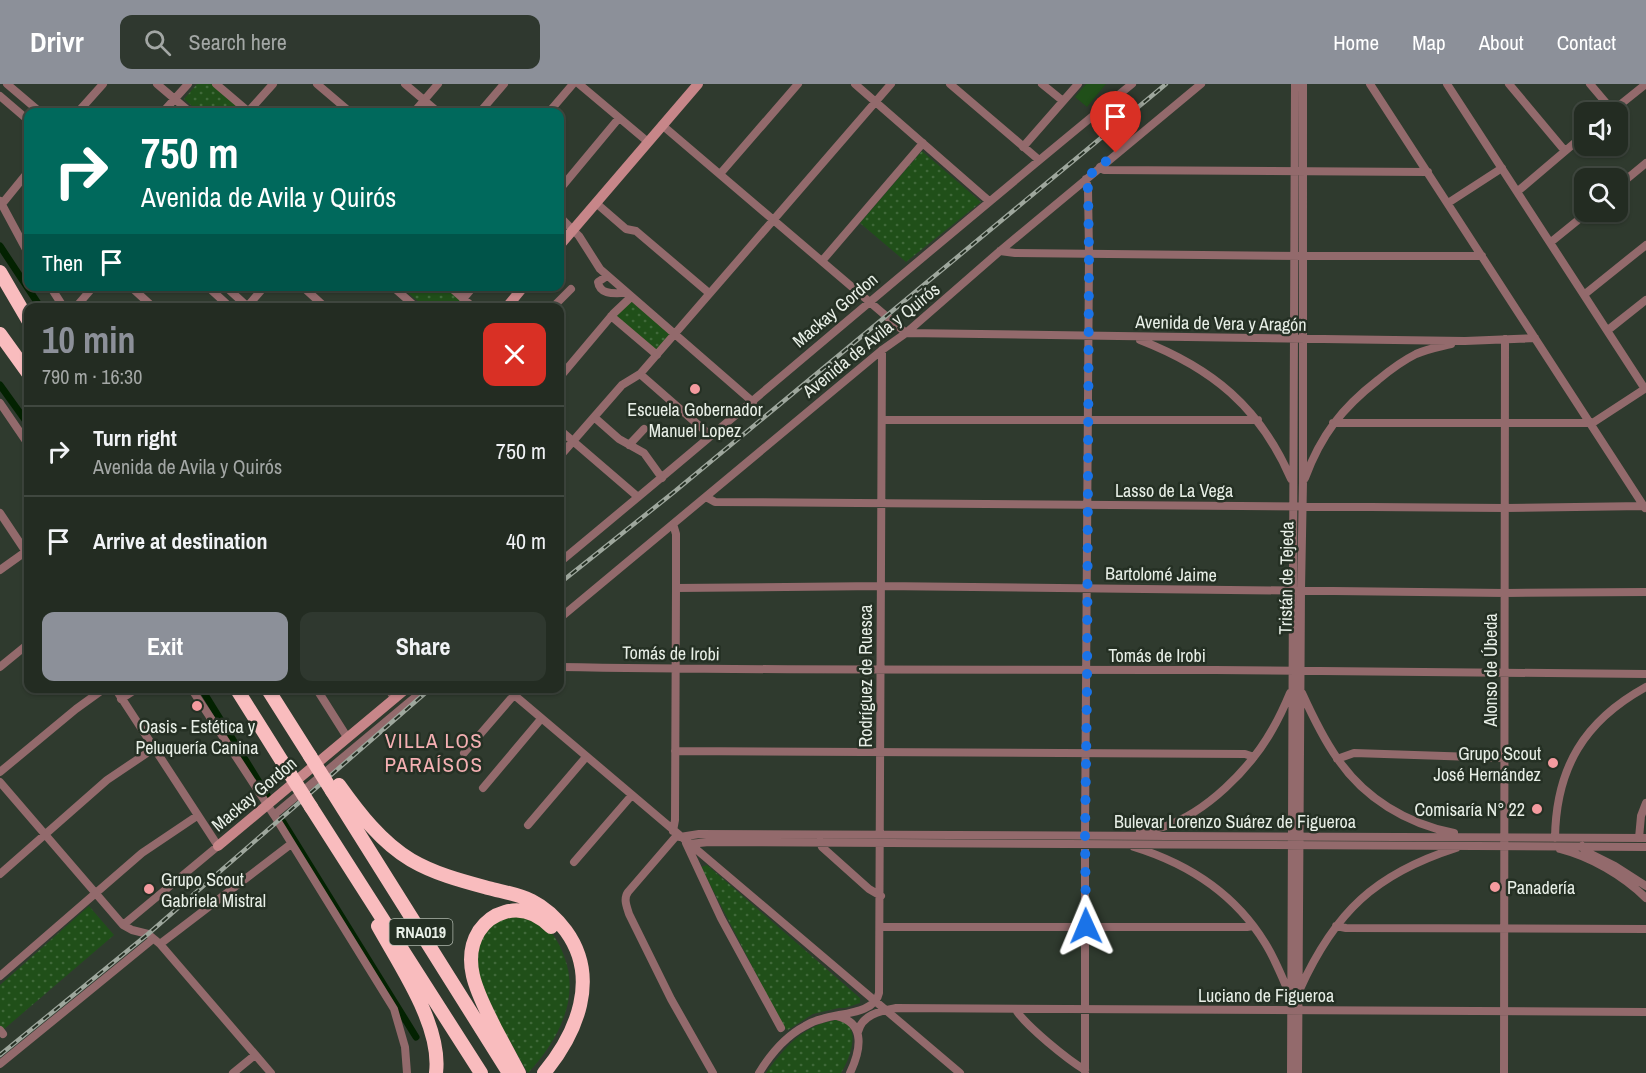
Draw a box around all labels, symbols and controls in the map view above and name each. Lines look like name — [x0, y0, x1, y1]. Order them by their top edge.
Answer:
search box — [120, 15, 540, 69]
text: Drivr — [30, 23, 84, 61]
icon: search — [141, 26, 174, 59]
text: Search here — [189, 27, 287, 57]
text: Home — [1333, 28, 1379, 57]
text: Map — [1412, 28, 1446, 57]
text: About — [1479, 28, 1524, 57]
text: Contact — [1557, 28, 1616, 57]
pin — [1090, 91, 1141, 153]
icon: arrive — [1099, 100, 1132, 133]
map controls — [1574, 102, 1628, 222]
button: sound — [1574, 102, 1628, 156]
text: 750 m — [141, 125, 239, 181]
icon: right — [42, 132, 120, 210]
button: search — [1574, 168, 1628, 222]
text: Avenida de Avila y Quirós — [141, 179, 396, 215]
icon: arrive — [95, 246, 128, 279]
text: Then — [42, 248, 83, 278]
street label: Mackay Gordon — [787, 267, 883, 353]
street label: Avenida de Avila y Quirós — [796, 277, 945, 404]
street label: Avenida de Vera y Aragón — [1134, 309, 1307, 337]
text: 10 min — [42, 316, 136, 364]
button: close — [483, 323, 546, 386]
text: 790 m · 16:30 — [42, 363, 142, 390]
marker: Escuela Gobernador Manuel Lopez — [688, 382, 702, 396]
place label: Escuela Gobernador Manuel Lopez — [627, 397, 763, 443]
text: Turn right — [93, 423, 177, 453]
icon: right — [42, 435, 75, 468]
text: 750 m — [496, 436, 546, 466]
text: Avenida de Avila y Quirós — [93, 453, 282, 480]
street label: Lasso de La Vega — [1115, 478, 1233, 503]
street label: Tristán de Tejeda — [1273, 521, 1299, 635]
icon: arrive — [42, 525, 75, 558]
text: Arrive at destination — [93, 526, 267, 556]
text: 40 m — [506, 526, 546, 556]
street label: Bartolomé Jaime — [1105, 561, 1217, 587]
street label: Rodríguez de Ruesca — [853, 605, 878, 747]
button: Exit — [42, 612, 288, 681]
button: Share — [300, 612, 546, 681]
street label: Alonso de Úbeda — [1478, 613, 1503, 728]
street label: Tomás de Irobi — [622, 640, 720, 666]
street label: Tomás de Irobi — [1108, 643, 1206, 668]
marker: Oasis - Estética y Peluquería Canina — [190, 699, 204, 713]
place label: Oasis - Estética y Peluquería Canina — [135, 714, 259, 760]
district label: VILLA LOS PARAÍSOS — [385, 726, 483, 779]
place label: Grupo Scout José Hernández — [1434, 741, 1541, 787]
street label: Mackay Gordon — [206, 751, 302, 837]
marker: Grupo Scout José Hernández — [1546, 756, 1560, 770]
place label: Comisaría N° 22 — [1414, 797, 1525, 822]
marker: Comisaría N° 22 — [1530, 802, 1544, 816]
street label: Bulevar Lorenzo Suárez de Figueroa — [1114, 809, 1356, 834]
place label: Grupo Scout Gabriela Mistral — [161, 867, 266, 913]
place label: Panadería — [1507, 875, 1575, 900]
marker: Panadería — [1488, 880, 1502, 894]
marker: Grupo Scout Gabriela Mistral — [142, 882, 156, 896]
position arrow — [1054, 894, 1118, 958]
road number: RNA019 — [390, 919, 452, 945]
street label: Luciano de Figueroa — [1198, 983, 1334, 1008]

